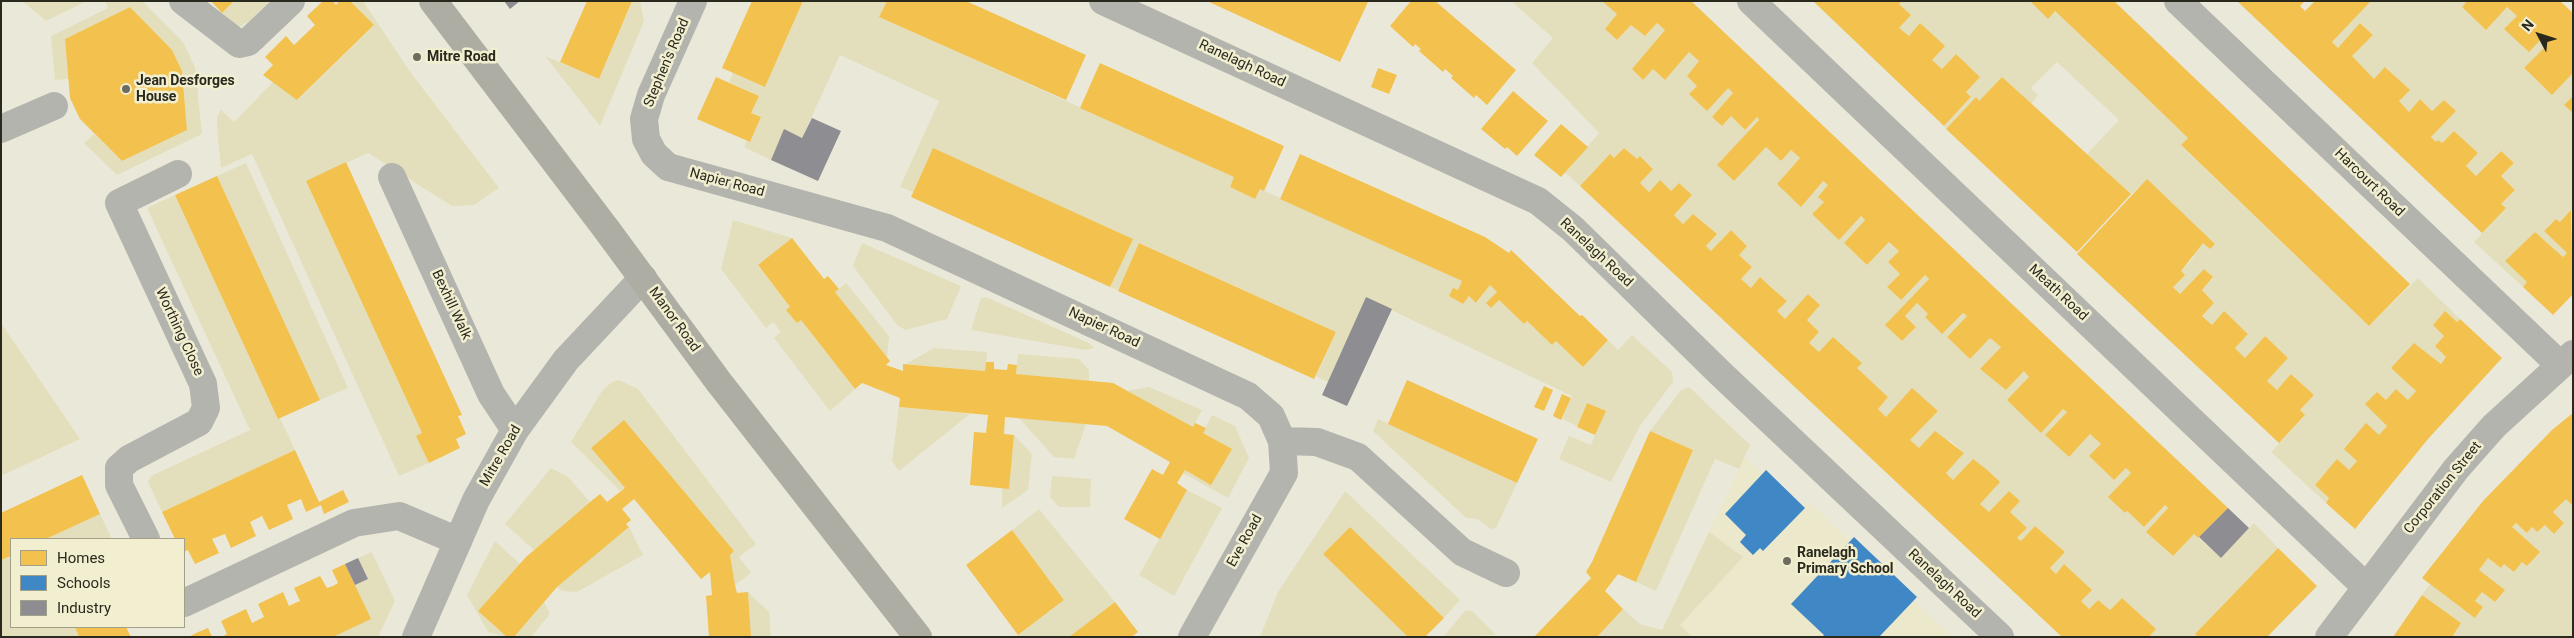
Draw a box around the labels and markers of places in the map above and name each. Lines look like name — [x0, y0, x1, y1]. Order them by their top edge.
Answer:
place label: Mitre Road — [427, 49, 496, 65]
marker: Mitre Road — [411, 51, 423, 63]
place label: Jean Desforges House — [136, 73, 235, 105]
marker: Jean Desforges House — [120, 83, 132, 95]
place label: Ranelagh Primary School — [1797, 545, 1894, 578]
marker: Ranelagh Primary School — [1781, 555, 1793, 567]

